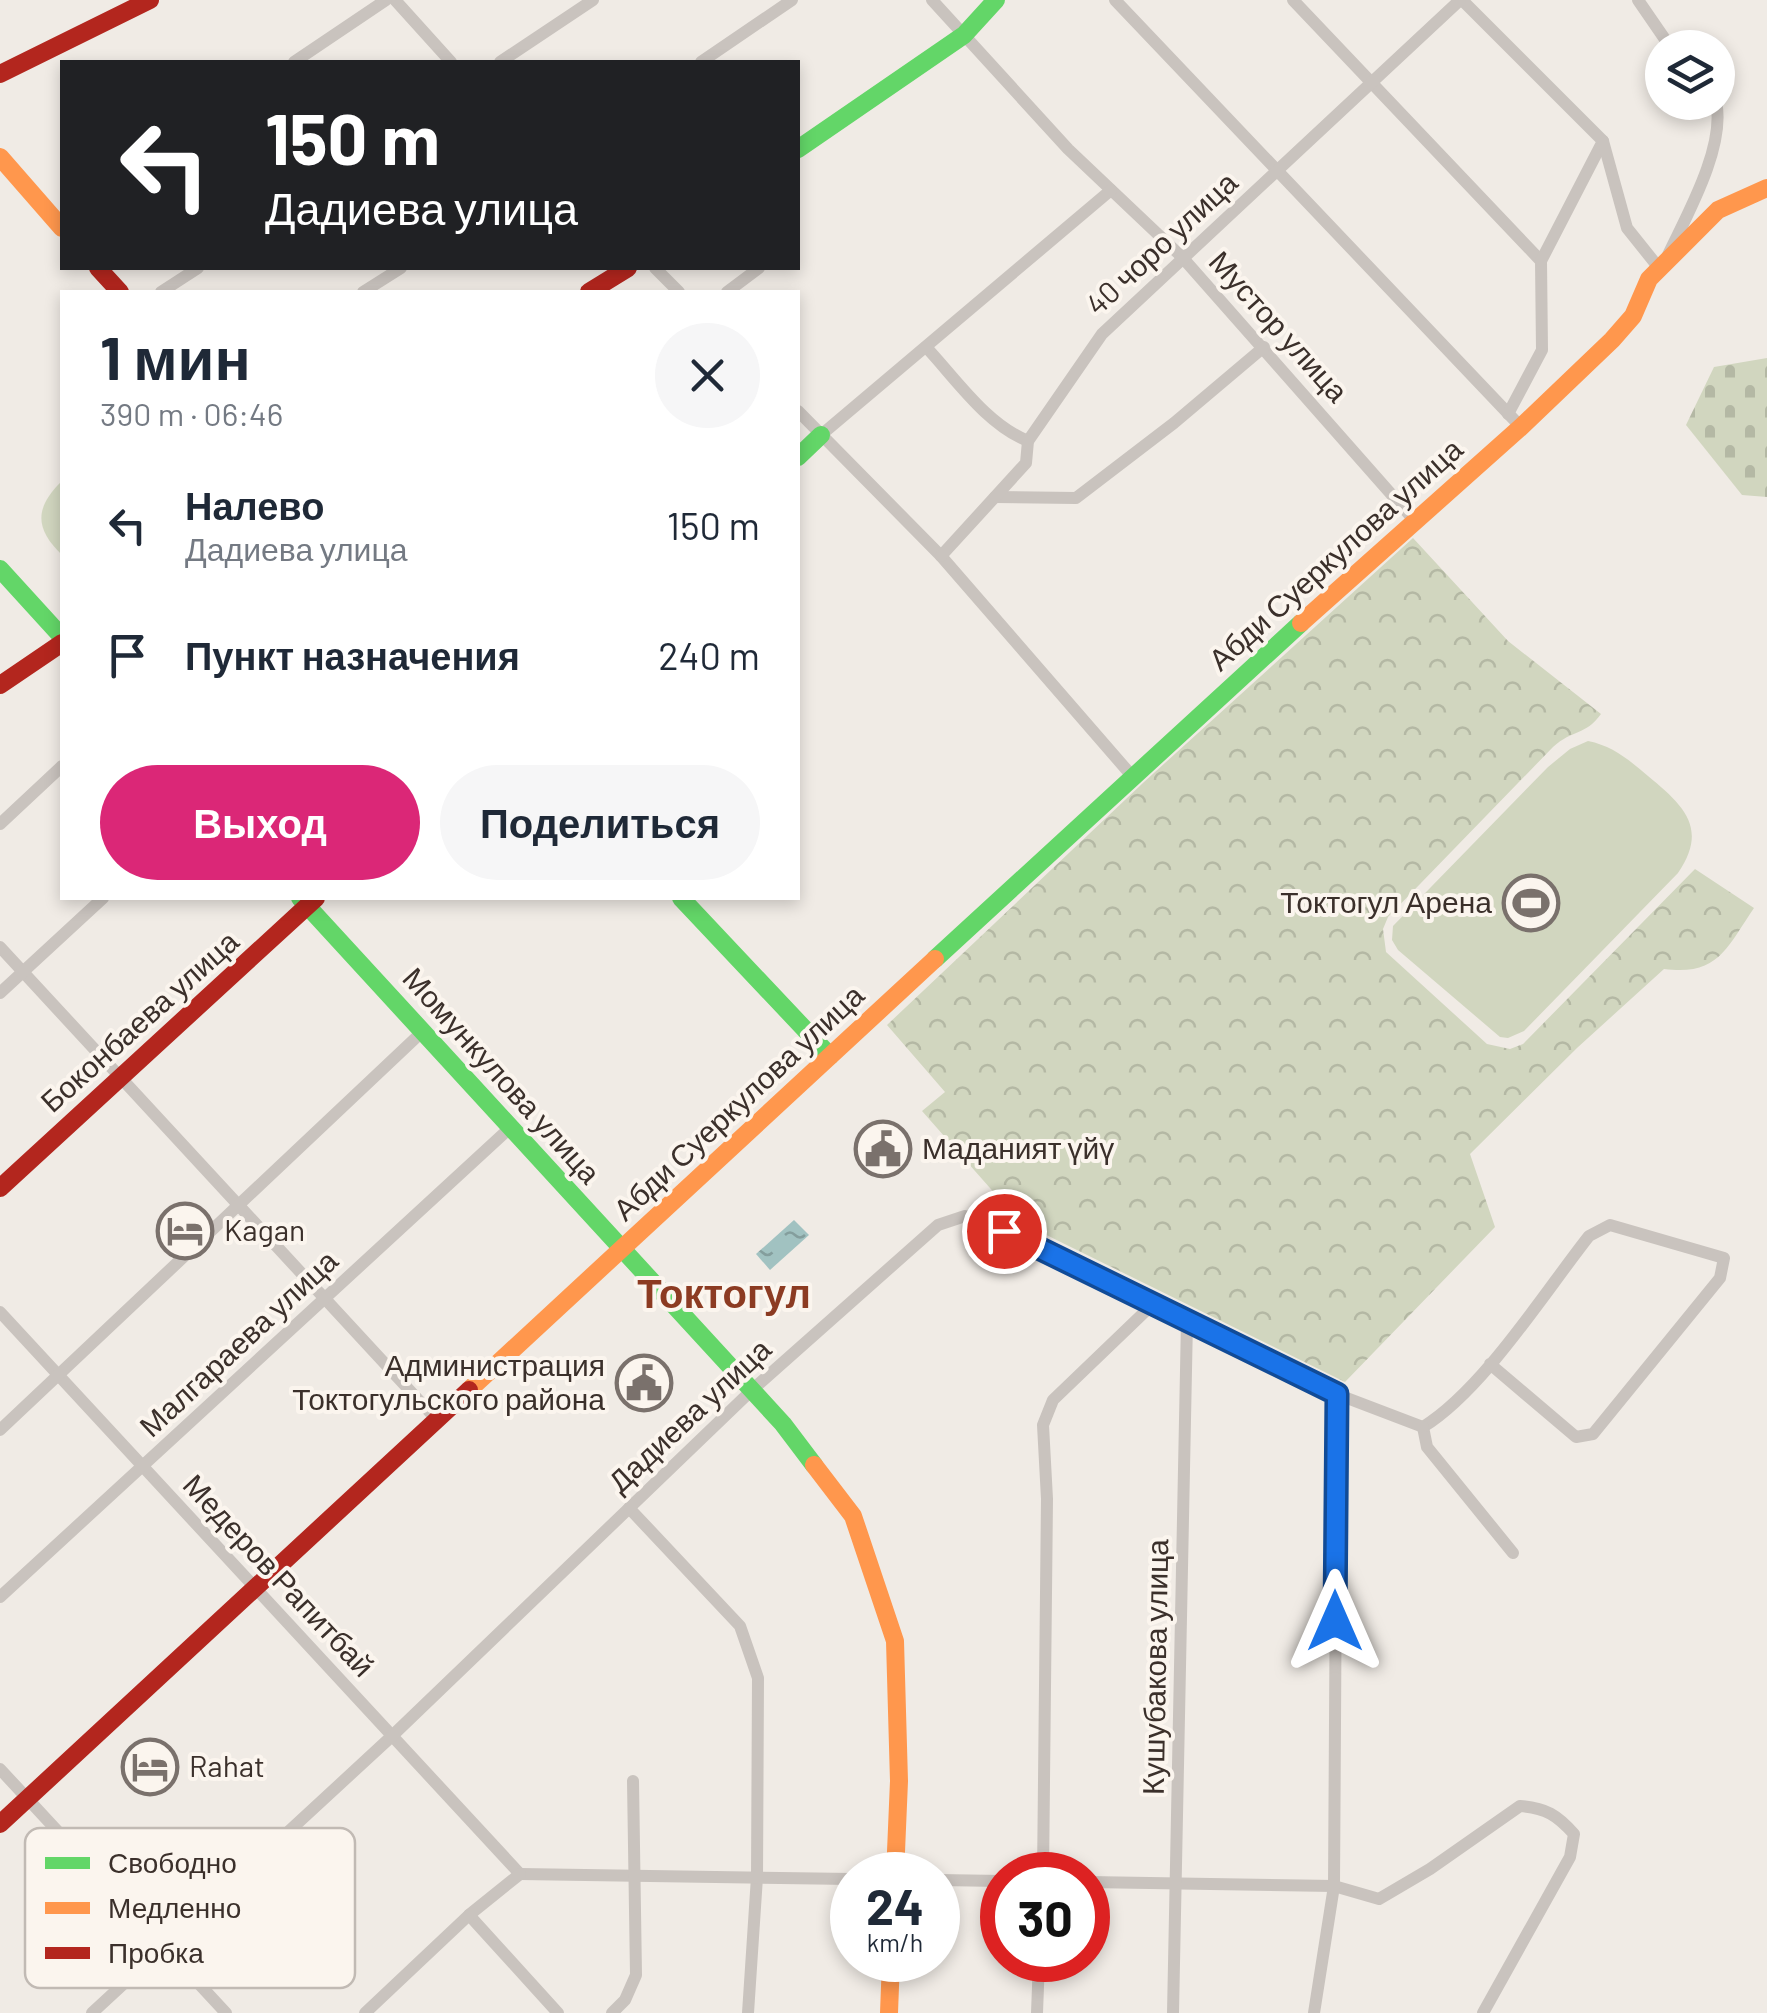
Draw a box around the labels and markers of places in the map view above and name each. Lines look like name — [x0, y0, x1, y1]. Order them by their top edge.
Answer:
sports icon: Токтогул Арена — [1501, 873, 1561, 933]
place label: Токтогул Арена — [1280, 883, 1492, 919]
public building icon: Маданият үйү — [853, 1119, 913, 1179]
place label: Маданият үйү — [922, 1129, 1114, 1165]
pin — [962, 1189, 1047, 1274]
hotel icon: Kagan — [155, 1201, 215, 1261]
place label: Kagan — [224, 1211, 305, 1247]
place label: Администрация Токтогульского района — [292, 1346, 605, 1416]
public building icon: Администрация Токтогульского района — [614, 1353, 674, 1413]
hotel icon: Rahat — [120, 1737, 180, 1797]
place label: Rahat — [189, 1747, 265, 1783]

